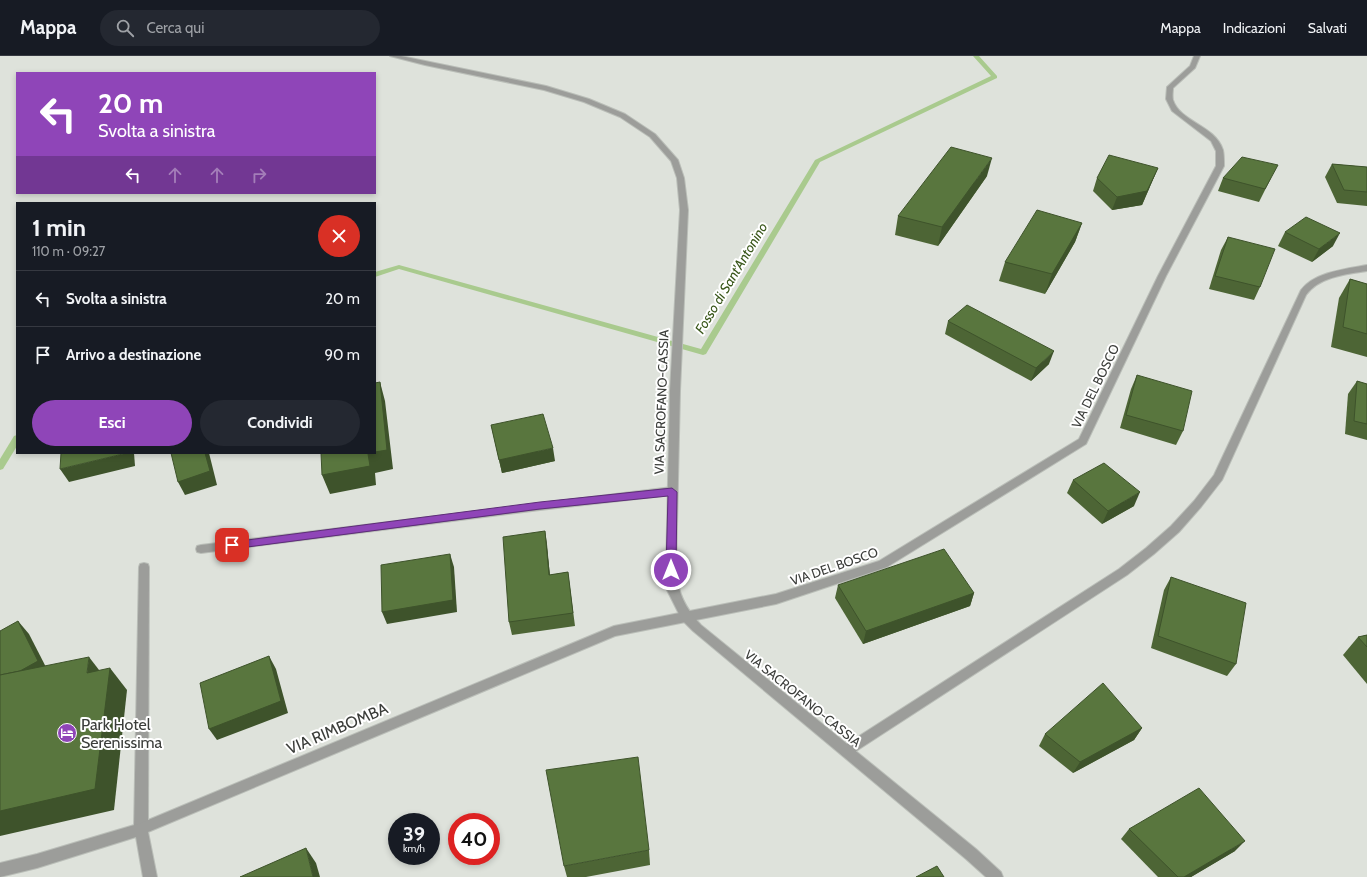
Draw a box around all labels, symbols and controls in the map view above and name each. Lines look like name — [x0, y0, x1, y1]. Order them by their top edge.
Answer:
search box — [100, 10, 380, 46]
text: Mappa — [20, 16, 76, 39]
icon: search — [114, 17, 136, 39]
text: Cerca qui — [146, 19, 204, 37]
text: Mappa — [1160, 19, 1201, 37]
text: Indicazioni — [1223, 19, 1286, 37]
text: Salvati — [1308, 19, 1347, 37]
text: 20 m — [98, 86, 163, 120]
icon: left — [32, 88, 84, 140]
text: Svolta a sinistra — [98, 120, 215, 142]
icon: left — [122, 164, 144, 186]
icon: ahead — [164, 164, 186, 186]
icon: ahead — [206, 164, 228, 186]
icon: right — [248, 164, 270, 186]
text: 1 min — [32, 213, 86, 242]
button: close — [318, 215, 360, 257]
water label: Fosso di Sant'Antonino — [691, 219, 771, 337]
text: 110 m · 09:27 — [32, 243, 105, 259]
icon: left — [32, 288, 54, 310]
text: Svolta a sinistra — [66, 290, 167, 308]
text: 20 m — [325, 290, 360, 308]
street label: VIA SACROFANO-CASSIA — [650, 329, 672, 475]
street label: VIA DEL BOSCO — [1068, 341, 1122, 431]
icon: arrive — [32, 344, 54, 366]
text: Arrivo a destinazione — [66, 346, 201, 364]
text: 90 m — [324, 346, 360, 364]
button: Esci — [32, 400, 192, 446]
button: Condividi — [200, 400, 360, 446]
pin — [215, 528, 249, 562]
icon: arrive — [221, 534, 243, 556]
street label: VIA DEL BOSCO — [788, 544, 880, 588]
position arrow — [650, 549, 692, 591]
street label: VIA SACROFANO-CASSIA — [742, 646, 864, 750]
street label: VIA RIMBOMBA — [284, 699, 391, 758]
place label: Park Hotel Serenissima — [81, 715, 163, 752]
hotel icon: Park Hotel Serenissima — [56, 722, 78, 744]
speed limit sign: 40 — [448, 813, 500, 865]
text: 39 — [403, 822, 425, 846]
text: km/h — [403, 842, 425, 855]

